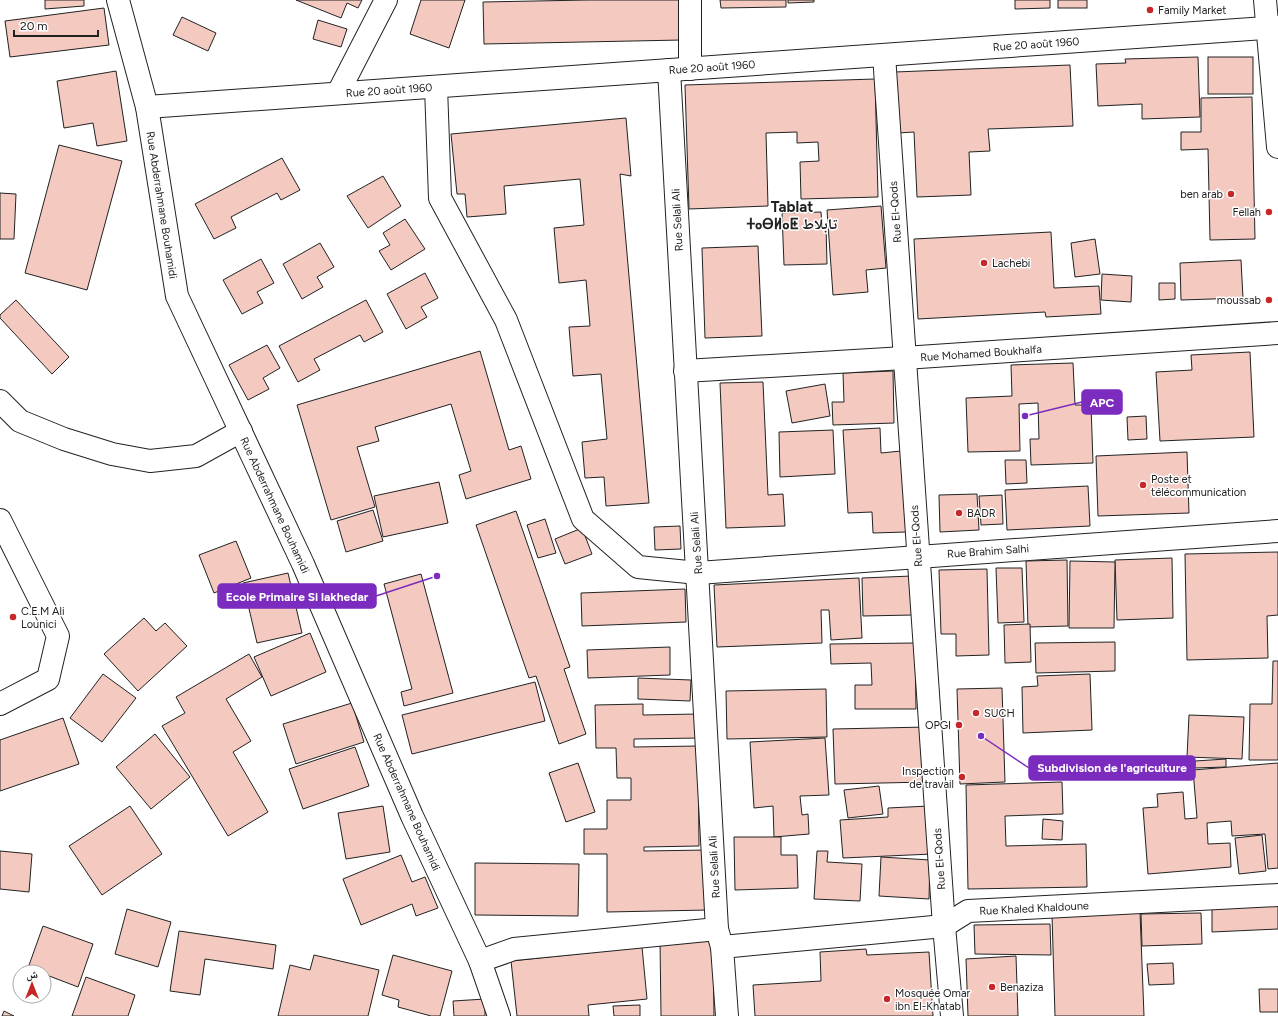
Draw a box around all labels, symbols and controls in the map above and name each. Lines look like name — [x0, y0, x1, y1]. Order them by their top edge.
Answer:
place label: Family Market — [1158, 4, 1226, 17]
marker: Family Market — [1145, 5, 1155, 15]
scale bar — [14, 12, 98, 38]
text: 20 m — [20, 19, 48, 33]
street label: Rue 20 août 1960 — [992, 35, 1080, 54]
street label: Rue 20 août 1960 — [668, 58, 756, 77]
street label: Rue 20 août 1960 — [345, 81, 433, 100]
street label: Rue Abderrahmane Bouhamidi — [143, 130, 180, 280]
street label: Rue El-Qods — [887, 181, 904, 243]
street label: Rue Selali Ali — [669, 188, 686, 252]
place label: ben arab — [1180, 188, 1223, 201]
marker: ben arab — [1226, 189, 1236, 199]
district label: Tablat ⵜⴰⴱⵍⴰⵟ تابلاط — [747, 198, 837, 233]
place label: Fellah — [1232, 206, 1261, 219]
marker: Fellah — [1264, 207, 1274, 217]
place label: Lachebi — [992, 257, 1030, 270]
marker: Lachebi — [979, 258, 989, 268]
place label: moussab — [1217, 294, 1261, 307]
marker: moussab — [1264, 295, 1274, 305]
street label: Rue Mohamed Boukhalfa — [920, 343, 1042, 364]
callout: APC — [1082, 390, 1122, 414]
text: APC — [1090, 396, 1115, 410]
street label: Rue Abderrahmane Bouhamidi — [237, 435, 312, 575]
place label: Poste et télécommunication — [1151, 473, 1246, 499]
marker: Poste et télécommunication — [1138, 480, 1148, 490]
street label: Rue El-Qods — [908, 505, 925, 567]
place label: BADR — [967, 507, 996, 520]
marker: BADR — [954, 508, 964, 518]
street label: Rue Selali Ali — [688, 511, 705, 575]
street label: Rue Brahim Salhi — [947, 542, 1029, 561]
callout: Ecole Primaire Si lakhedar — [218, 584, 376, 608]
text: Ecole Primaire Si lakhedar — [226, 590, 369, 604]
place label: C.E.M Ali Lounici — [21, 605, 64, 631]
marker: C.E.M Ali Lounici — [8, 612, 18, 622]
place label: SUCH — [984, 707, 1015, 720]
marker: SUCH — [971, 708, 981, 718]
place label: OPGI — [925, 719, 951, 732]
marker: OPGI — [954, 720, 964, 730]
street label: Rue Abderrahmane Bouhamidi — [370, 731, 443, 873]
callout: Subdivision de l'agriculture — [1029, 756, 1195, 780]
text: Subdivision de l'agriculture — [1037, 761, 1187, 775]
place label: Inspection de travail — [902, 765, 954, 791]
marker: Inspection de travail — [957, 772, 967, 782]
street label: Rue El-Qods — [931, 828, 948, 890]
street label: Rue Selali Ali — [706, 835, 723, 899]
street label: Rue Khaled Khaldoune — [979, 899, 1089, 918]
north arrow — [12, 964, 52, 1004]
text: ش — [26, 968, 38, 982]
place label: Benaziza — [1000, 981, 1043, 994]
marker: Benaziza — [987, 982, 997, 992]
place label: Mosquée Omar ibn El-Khatab — [895, 987, 971, 1013]
marker: Mosquée Omar ibn El-Khatab — [882, 994, 892, 1004]

